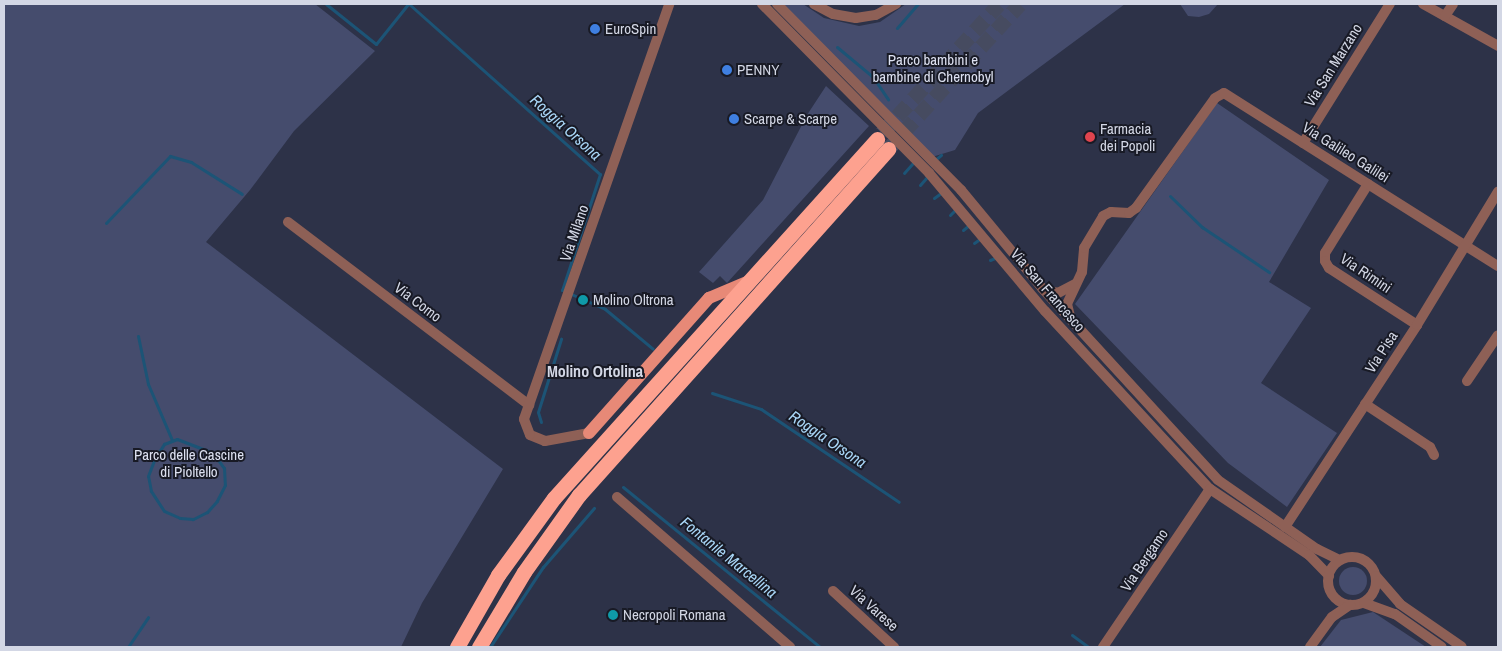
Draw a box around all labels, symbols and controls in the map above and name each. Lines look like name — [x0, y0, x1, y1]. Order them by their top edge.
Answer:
place label: EuroSpin — [605, 20, 656, 38]
street label: Via San Marzano — [1300, 20, 1366, 110]
marker: EuroSpin — [589, 23, 601, 35]
park label: Parco bambini e bambine di Chernobyl — [872, 50, 994, 85]
place label: PENNY — [737, 61, 779, 79]
marker: PENNY — [721, 64, 733, 76]
water label: Roggia Orsona — [527, 90, 605, 164]
place label: Scarpe & Scarpe — [744, 110, 837, 128]
marker: Scarpe & Scarpe — [728, 113, 740, 125]
street label: Via Galileo Galilei — [1299, 118, 1393, 186]
place label: Farmacia dei Popoli — [1100, 119, 1155, 154]
marker: Farmacia dei Popoli — [1084, 131, 1096, 143]
street label: Via Milano — [556, 202, 592, 264]
street label: Via San Francesco — [1007, 245, 1089, 335]
street label: Via Rimini — [1337, 249, 1395, 297]
street label: Via Como — [391, 278, 445, 326]
place label: Molino Oltrona — [593, 291, 674, 309]
marker: Molino Oltrona — [577, 294, 589, 306]
street label: Via Pisa — [1361, 328, 1401, 376]
district label: Molino Ortolina — [547, 361, 643, 381]
water label: Roggia Orsona — [786, 406, 870, 472]
park label: Parco delle Cascine di Pioltello — [134, 445, 244, 480]
water label: Fontanile Marcellina — [677, 512, 781, 602]
street label: Via Bergamo — [1117, 525, 1171, 595]
street label: Via Varese — [846, 581, 902, 635]
place label: Necropoli Romana — [623, 606, 726, 624]
marker: Necropoli Romana — [607, 609, 619, 621]

